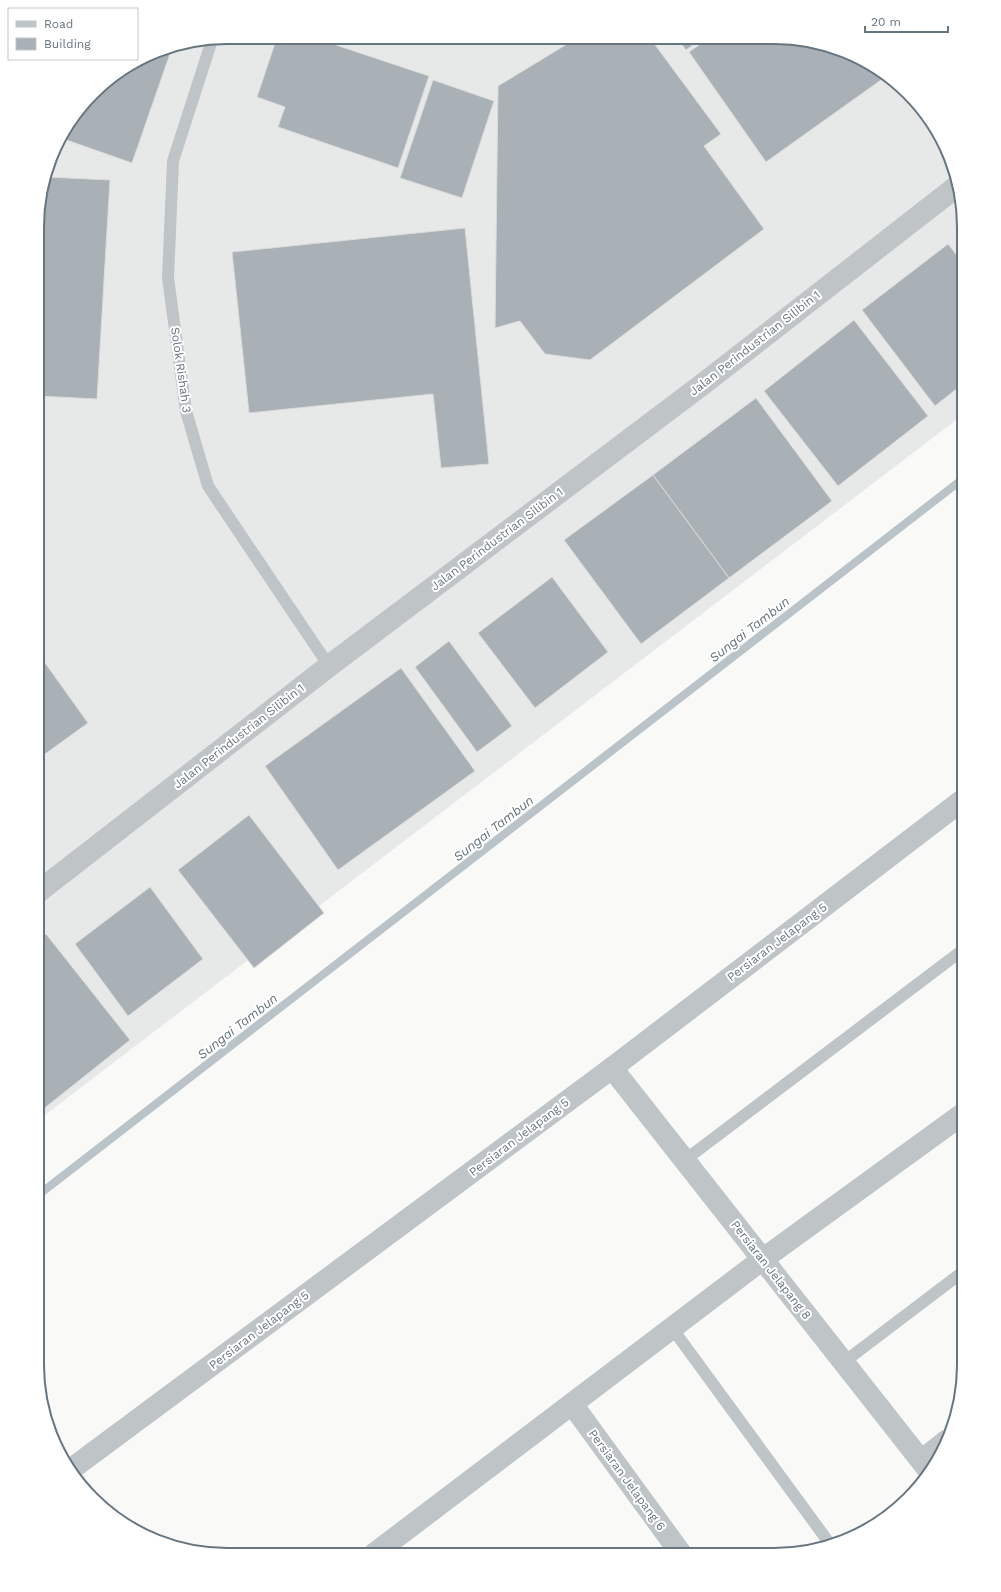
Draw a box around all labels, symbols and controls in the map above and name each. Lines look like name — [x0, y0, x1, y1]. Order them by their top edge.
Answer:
legend — [8, 8, 138, 60]
scale bar — [865, 8, 948, 34]
text: 20 m — [871, 15, 901, 29]
text: Road — [44, 17, 73, 31]
text: Building — [44, 37, 91, 51]
street label: Jalan Perindustrian Silibin 1 — [687, 288, 823, 398]
street label: Solok Rishah 3 — [168, 326, 194, 414]
street label: Jalan Perindustrian Silibin 1 — [428, 485, 566, 593]
water label: Sungai Tambun — [706, 593, 792, 665]
street label: Jalan Perindustrian Silibin 1 — [171, 681, 307, 791]
water label: Sungai Tambun — [450, 792, 536, 864]
street label: Persiaran Jelapang 5 — [724, 900, 830, 984]
water label: Sungai Tambun — [194, 990, 280, 1062]
street label: Persiaran Jelapang 5 — [466, 1095, 572, 1179]
street label: Persiaran Jelapang 8 — [728, 1218, 814, 1322]
street label: Persiaran Jelapang 5 — [206, 1288, 312, 1372]
street label: Persiaran Jelapang 6 — [586, 1427, 668, 1533]

